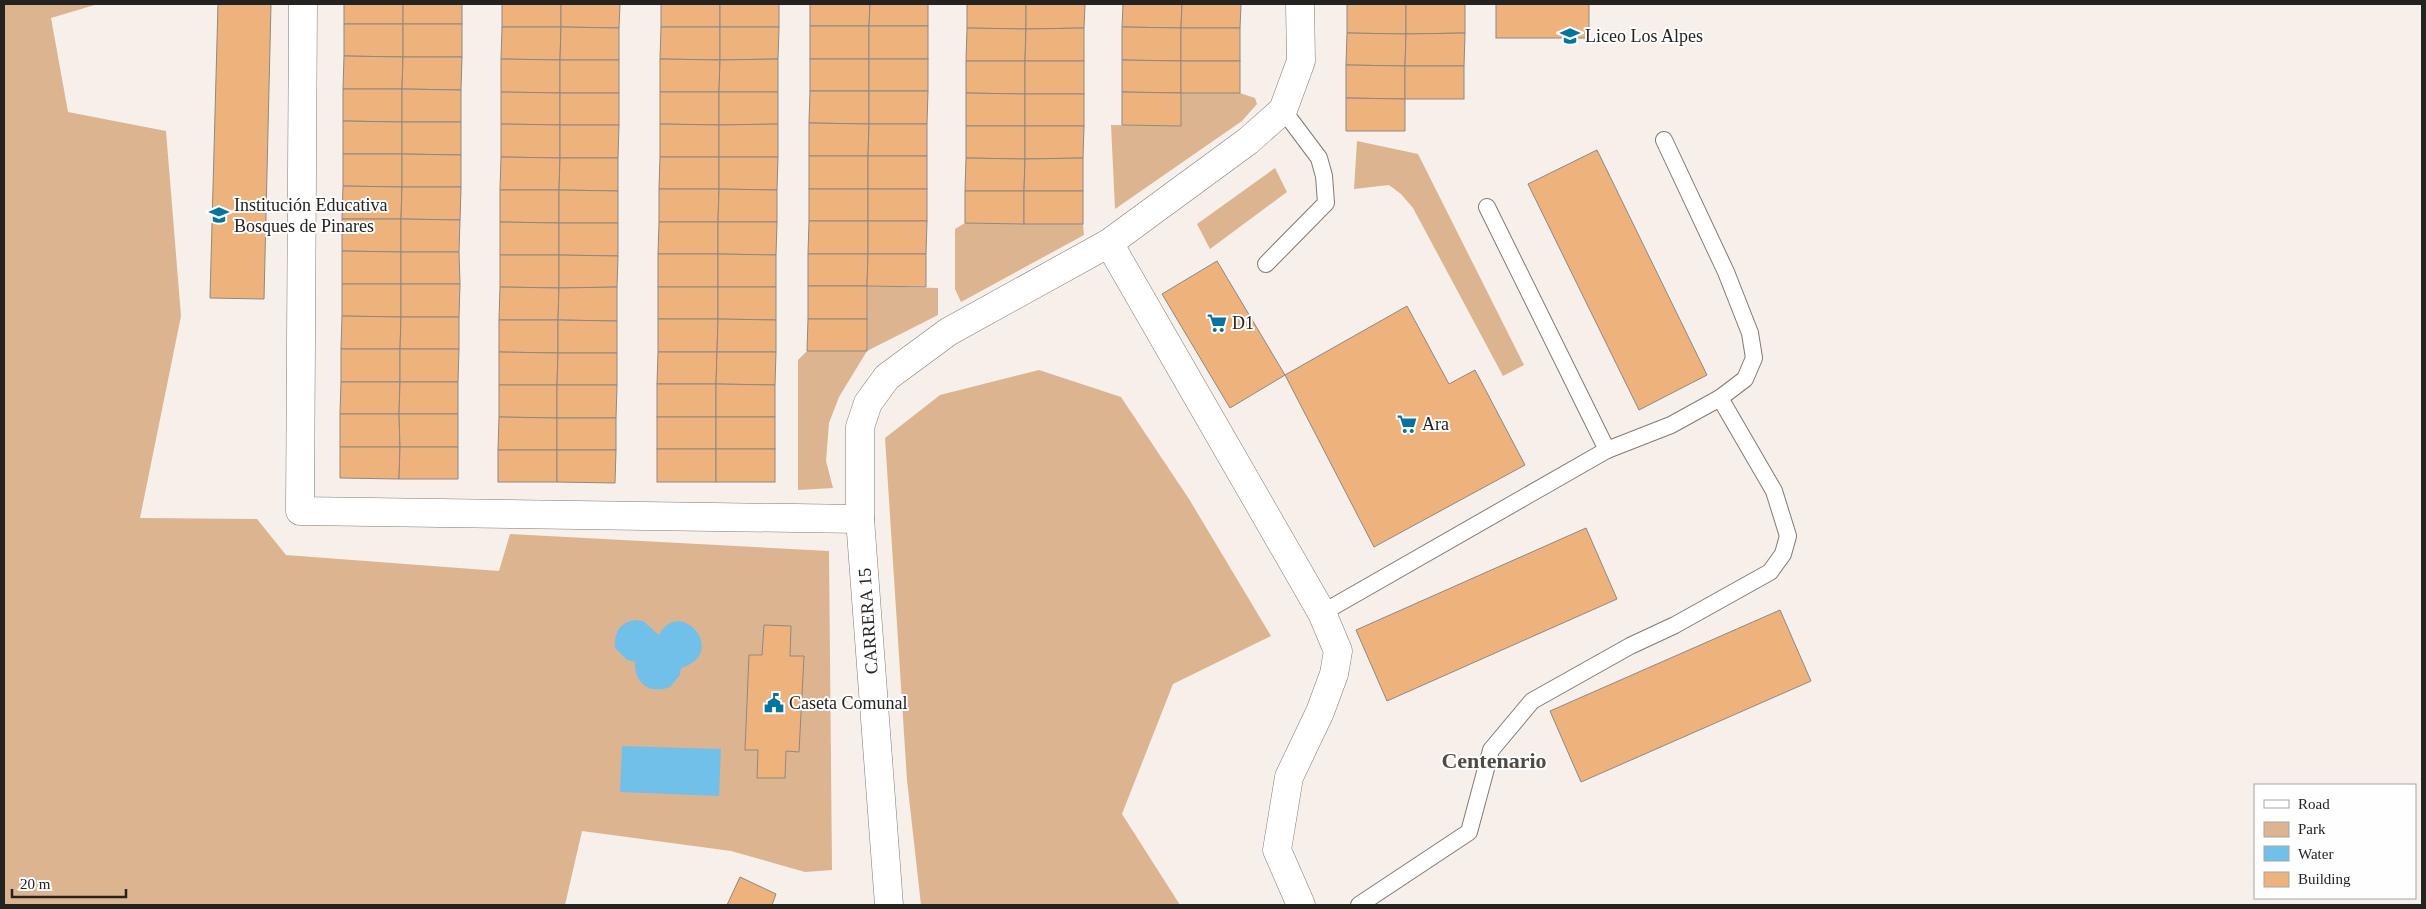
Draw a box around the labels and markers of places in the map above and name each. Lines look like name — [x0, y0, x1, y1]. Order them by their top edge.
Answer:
school or university icon: Liceo Los Alpes — [1559, 25, 1581, 47]
place label: Liceo Los Alpes — [1585, 26, 1703, 46]
place label: Institución Educativa Bosques de Pinares — [234, 195, 387, 236]
school or university icon: Institución Educativa Bosques de Pinares — [208, 204, 230, 226]
supermarket icon: D1 — [1206, 312, 1228, 334]
place label: D1 — [1232, 313, 1254, 333]
supermarket icon: Ara — [1396, 413, 1418, 435]
place label: Ara — [1422, 414, 1449, 434]
public building icon: Caseta Comunal — [763, 692, 785, 714]
place label: Caseta Comunal — [789, 693, 907, 713]

